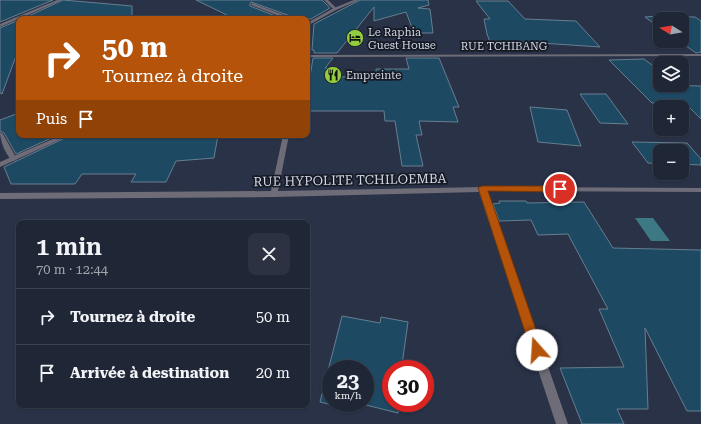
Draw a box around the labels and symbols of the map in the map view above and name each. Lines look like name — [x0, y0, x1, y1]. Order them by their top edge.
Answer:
north arrow — [653, 12, 689, 48]
place label: Le Raphia Guest House — [368, 26, 436, 52]
hotel icon: Le Raphia Guest House — [345, 28, 365, 48]
street label: RUE TCHIBANG — [461, 40, 548, 53]
restaurant icon: Empreinte — [323, 65, 343, 85]
place label: Empreinte — [346, 69, 401, 82]
street label: RUE HYPOLITE TCHILOEMBA — [253, 171, 447, 189]
pin — [543, 172, 577, 206]
position arrow — [516, 329, 558, 371]
speed limit sign: 30 — [382, 360, 434, 412]

